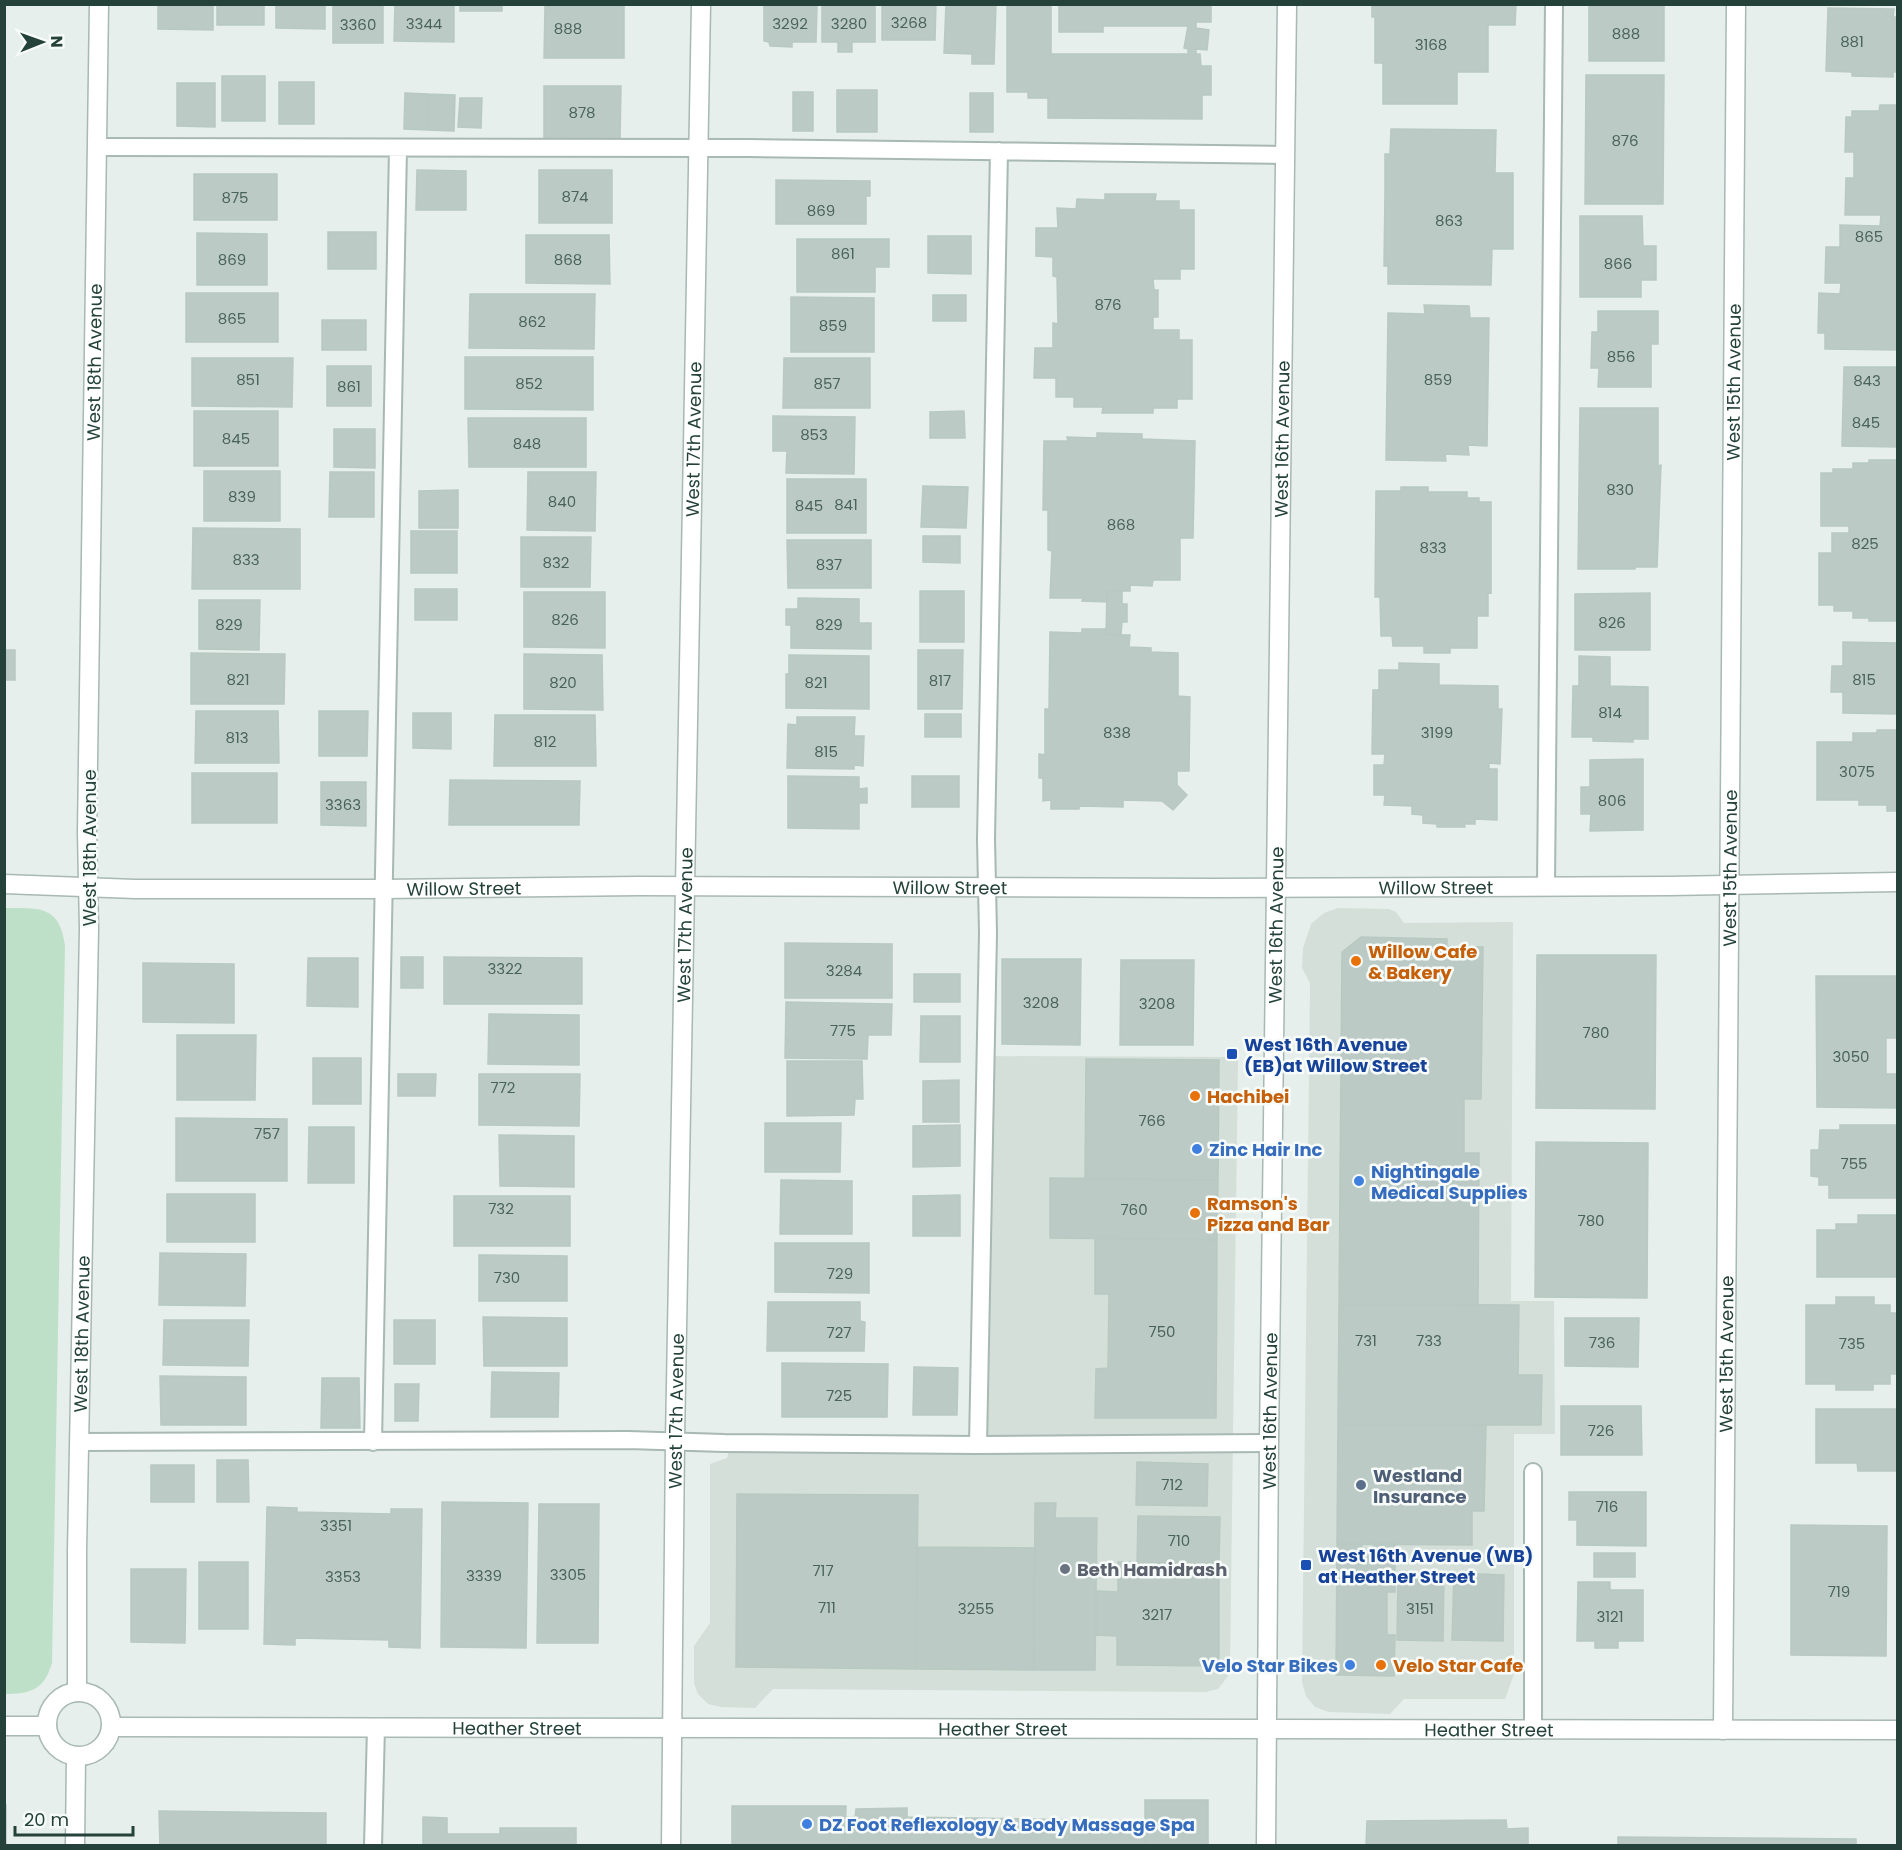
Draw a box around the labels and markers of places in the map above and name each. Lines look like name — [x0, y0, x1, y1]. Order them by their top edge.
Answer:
place label: Willow Cafe & Bakery — [1368, 939, 1477, 985]
marker: Willow Cafe & Bakery — [1349, 954, 1363, 968]
place label: West 16th Avenue (EB)at Willow Street — [1244, 1032, 1427, 1078]
marker: West 16th Avenue (EB)at Willow Street — [1225, 1047, 1239, 1061]
place label: Hachibei — [1207, 1084, 1289, 1109]
marker: Hachibei — [1188, 1089, 1202, 1103]
place label: Zinc Hair Inc — [1209, 1137, 1323, 1162]
marker: Zinc Hair Inc — [1190, 1142, 1204, 1156]
place label: Nightingale Medical Supplies — [1371, 1159, 1528, 1205]
marker: Nightingale Medical Supplies — [1352, 1174, 1366, 1188]
place label: Ramson's Pizza and Bar — [1207, 1191, 1330, 1237]
marker: Ramson's Pizza and Bar — [1188, 1206, 1202, 1220]
place label: Westland Insurance — [1373, 1463, 1467, 1509]
marker: Westland Insurance — [1354, 1478, 1368, 1492]
place label: West 16th Avenue (WB) at Heather Street — [1318, 1543, 1533, 1589]
place label: Beth Hamidrash — [1077, 1557, 1227, 1582]
marker: West 16th Avenue (WB) at Heather Street — [1299, 1558, 1313, 1572]
marker: Beth Hamidrash — [1058, 1562, 1072, 1576]
place label: Velo Star Bikes — [1202, 1653, 1338, 1678]
place label: Velo Star Cafe — [1393, 1653, 1523, 1678]
marker: Velo Star Bikes — [1343, 1658, 1357, 1672]
marker: Velo Star Cafe — [1374, 1658, 1388, 1672]
place label: DZ Foot Reflexology & Body Massage Spa — [819, 1812, 1195, 1837]
marker: DZ Foot Reflexology & Body Massage Spa — [800, 1817, 814, 1831]

